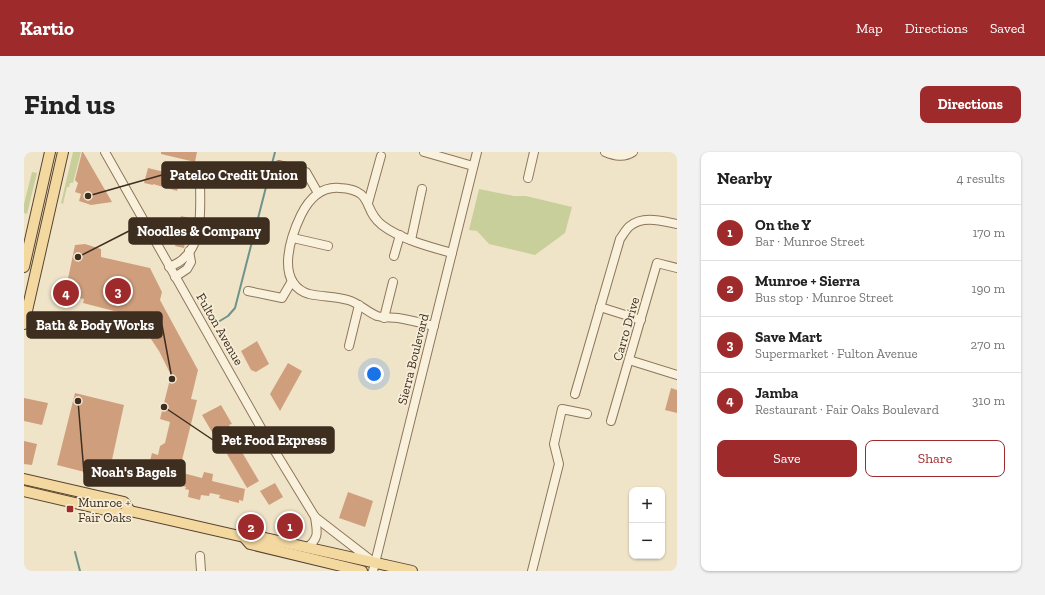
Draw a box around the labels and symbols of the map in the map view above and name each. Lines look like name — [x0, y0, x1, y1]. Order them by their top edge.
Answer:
callout: Patelco Credit Union — [162, 162, 306, 188]
text: Patelco Credit Union — [170, 167, 299, 184]
callout: Noodles & Company — [129, 218, 269, 244]
text: Noodles & Company — [137, 223, 262, 240]
pin: 3 — [105, 276, 131, 306]
pin: 4 — [53, 278, 79, 308]
street label: Fulton Avenue — [193, 290, 247, 368]
street label: Carro Drive — [610, 295, 642, 363]
callout: Bath & Body Works — [27, 312, 162, 338]
street label: Sierra Boulevard — [394, 312, 432, 406]
text: Bath & Body Works — [36, 317, 155, 334]
your location — [364, 364, 384, 384]
callout: Pet Food Express — [213, 427, 334, 453]
text: Pet Food Express — [221, 432, 327, 449]
callout: Noah's Bagels — [84, 460, 185, 486]
text: Noah's Bagels — [91, 464, 177, 481]
place label: Munroe + Fair Oaks — [78, 495, 132, 525]
marker: Munroe + Fair Oaks — [65, 504, 75, 514]
pin: 1 — [277, 511, 303, 541]
pin: 2 — [238, 512, 264, 542]

